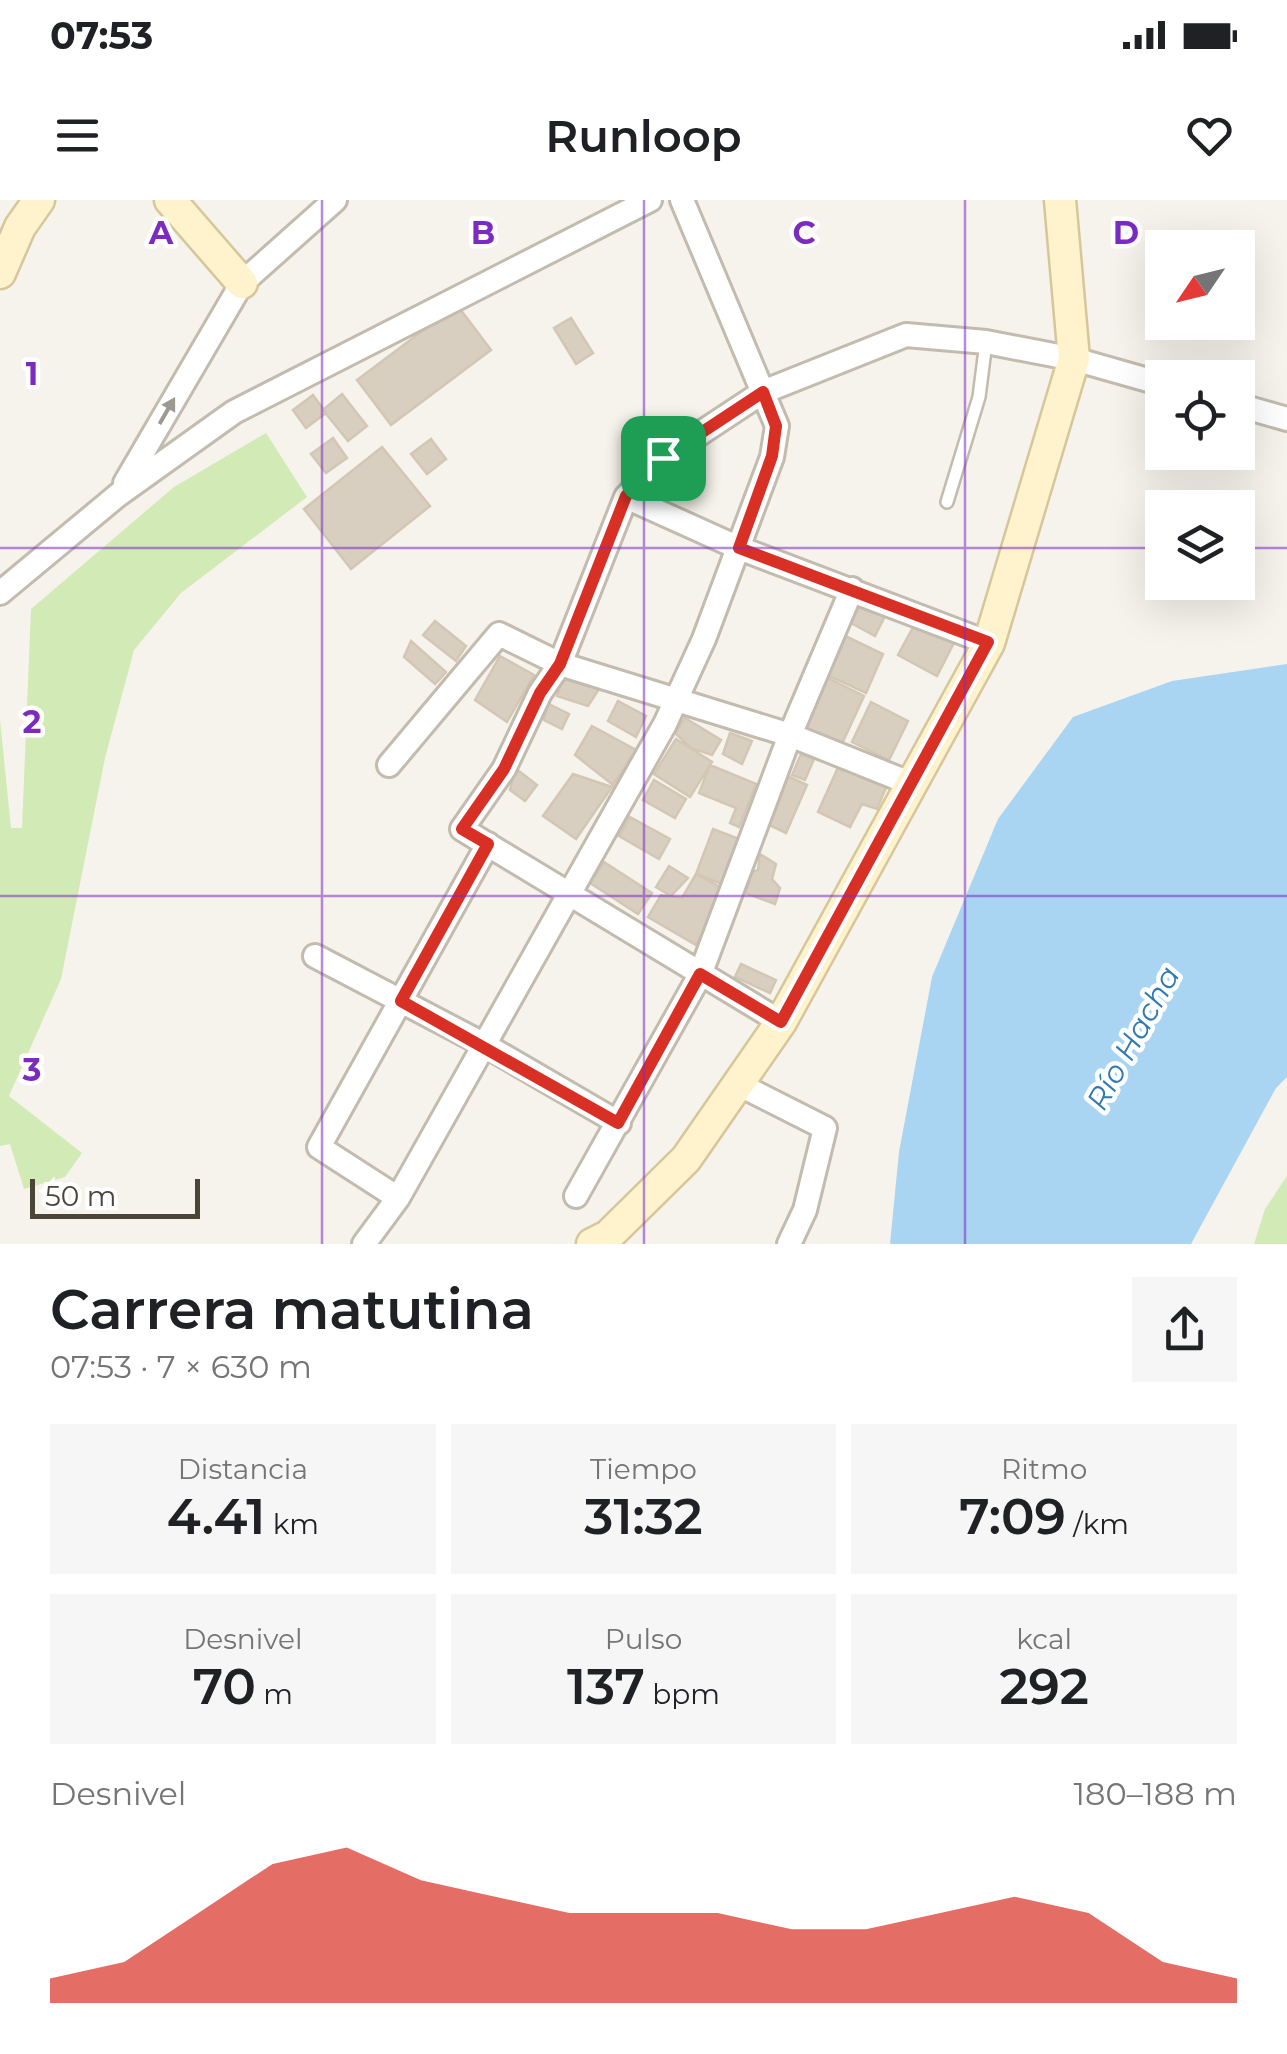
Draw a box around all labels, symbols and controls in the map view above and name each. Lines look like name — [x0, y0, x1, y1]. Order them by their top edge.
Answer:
text: 07:53 — [50, 12, 153, 59]
icon: menu — [50, 108, 105, 163]
text: Runloop — [545, 108, 742, 163]
icon: heart — [1182, 108, 1237, 163]
text: A — [148, 213, 174, 252]
text: B — [471, 213, 495, 252]
text: C — [792, 213, 816, 252]
text: D — [1113, 213, 1139, 252]
north arrow — [1145, 230, 1255, 340]
map controls — [1145, 230, 1255, 600]
text: 1 — [26, 354, 38, 393]
button: locate — [1145, 360, 1255, 470]
one-way arrow — [159, 396, 176, 425]
pin — [621, 416, 706, 501]
icon: arrive — [636, 431, 691, 486]
button: layers — [1145, 490, 1255, 600]
text: 2 — [23, 702, 41, 741]
water label: Río Hacha — [1078, 960, 1188, 1116]
text: 3 — [22, 1050, 41, 1089]
scale bar — [30, 1174, 200, 1218]
text: 50 m — [45, 1179, 116, 1213]
text: Carrera matutina — [50, 1276, 534, 1343]
button: share — [1132, 1277, 1237, 1382]
text: 07:53 · 7 × 630 m — [50, 1347, 312, 1386]
text: Distancia — [178, 1452, 308, 1486]
text: Tiempo — [590, 1452, 697, 1486]
text: Ritmo — [1001, 1452, 1087, 1486]
text: 4.41 — [167, 1486, 265, 1547]
text: 31:32 — [584, 1486, 703, 1547]
text: 7:09 — [959, 1486, 1066, 1547]
text: km — [265, 1507, 319, 1541]
text: /km — [1066, 1507, 1129, 1541]
text: Desnivel — [183, 1622, 303, 1656]
text: Pulso — [605, 1622, 682, 1656]
text: kcal — [1016, 1622, 1072, 1656]
text: 70 — [193, 1656, 256, 1717]
text: 137 — [567, 1656, 645, 1717]
text: 292 — [999, 1656, 1089, 1717]
text: m — [256, 1677, 293, 1711]
text: bpm — [645, 1677, 720, 1711]
text: Desnivel — [50, 1774, 186, 1813]
text: 180–188 m — [1073, 1774, 1237, 1813]

